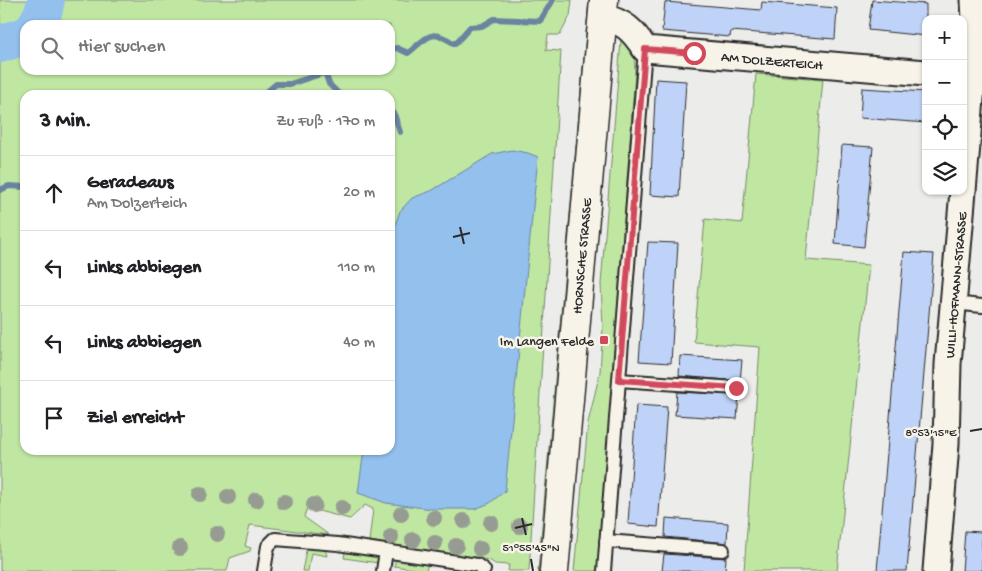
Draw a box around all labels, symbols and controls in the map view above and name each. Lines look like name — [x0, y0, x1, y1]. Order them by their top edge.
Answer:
map controls — [922, 15, 967, 195]
button: + — [922, 15, 967, 60]
search box — [20, 20, 395, 75]
icon: search — [38, 34, 66, 62]
text: Hier suchen — [78, 36, 165, 59]
route start — [683, 42, 706, 65]
street label: AM DOLZERTEICH — [720, 50, 824, 75]
button: − — [922, 60, 967, 105]
button: locate — [922, 105, 967, 150]
text: 3 Min. — [40, 110, 92, 135]
text: Zu Fuß · 170 m — [276, 113, 375, 132]
button: layers — [922, 150, 967, 195]
text: Geradeaus — [87, 172, 173, 195]
icon: ahead — [40, 179, 68, 207]
text: 20 m — [343, 184, 375, 203]
text: Am Dolzerteich — [87, 195, 187, 214]
street label: HORNSCHE STRASSE — [570, 196, 597, 315]
street label: WILLI-HOFMANN-STRASSE — [943, 210, 972, 359]
icon: left — [40, 254, 68, 282]
text: Links abbiegen — [87, 257, 201, 280]
text: 110 m — [338, 259, 375, 278]
icon: left — [40, 329, 68, 357]
text: Links abbiegen — [87, 332, 201, 355]
text: 40 m — [343, 334, 375, 353]
place label: Im Langen Felde — [500, 334, 595, 351]
marker: Im Langen Felde — [598, 334, 610, 346]
route end — [725, 377, 748, 400]
icon: arrive — [40, 404, 68, 432]
text: Ziel erreicht — [87, 407, 184, 430]
text: 8°53'15"E — [905, 427, 957, 441]
text: 51°55'45"N — [502, 542, 560, 556]

